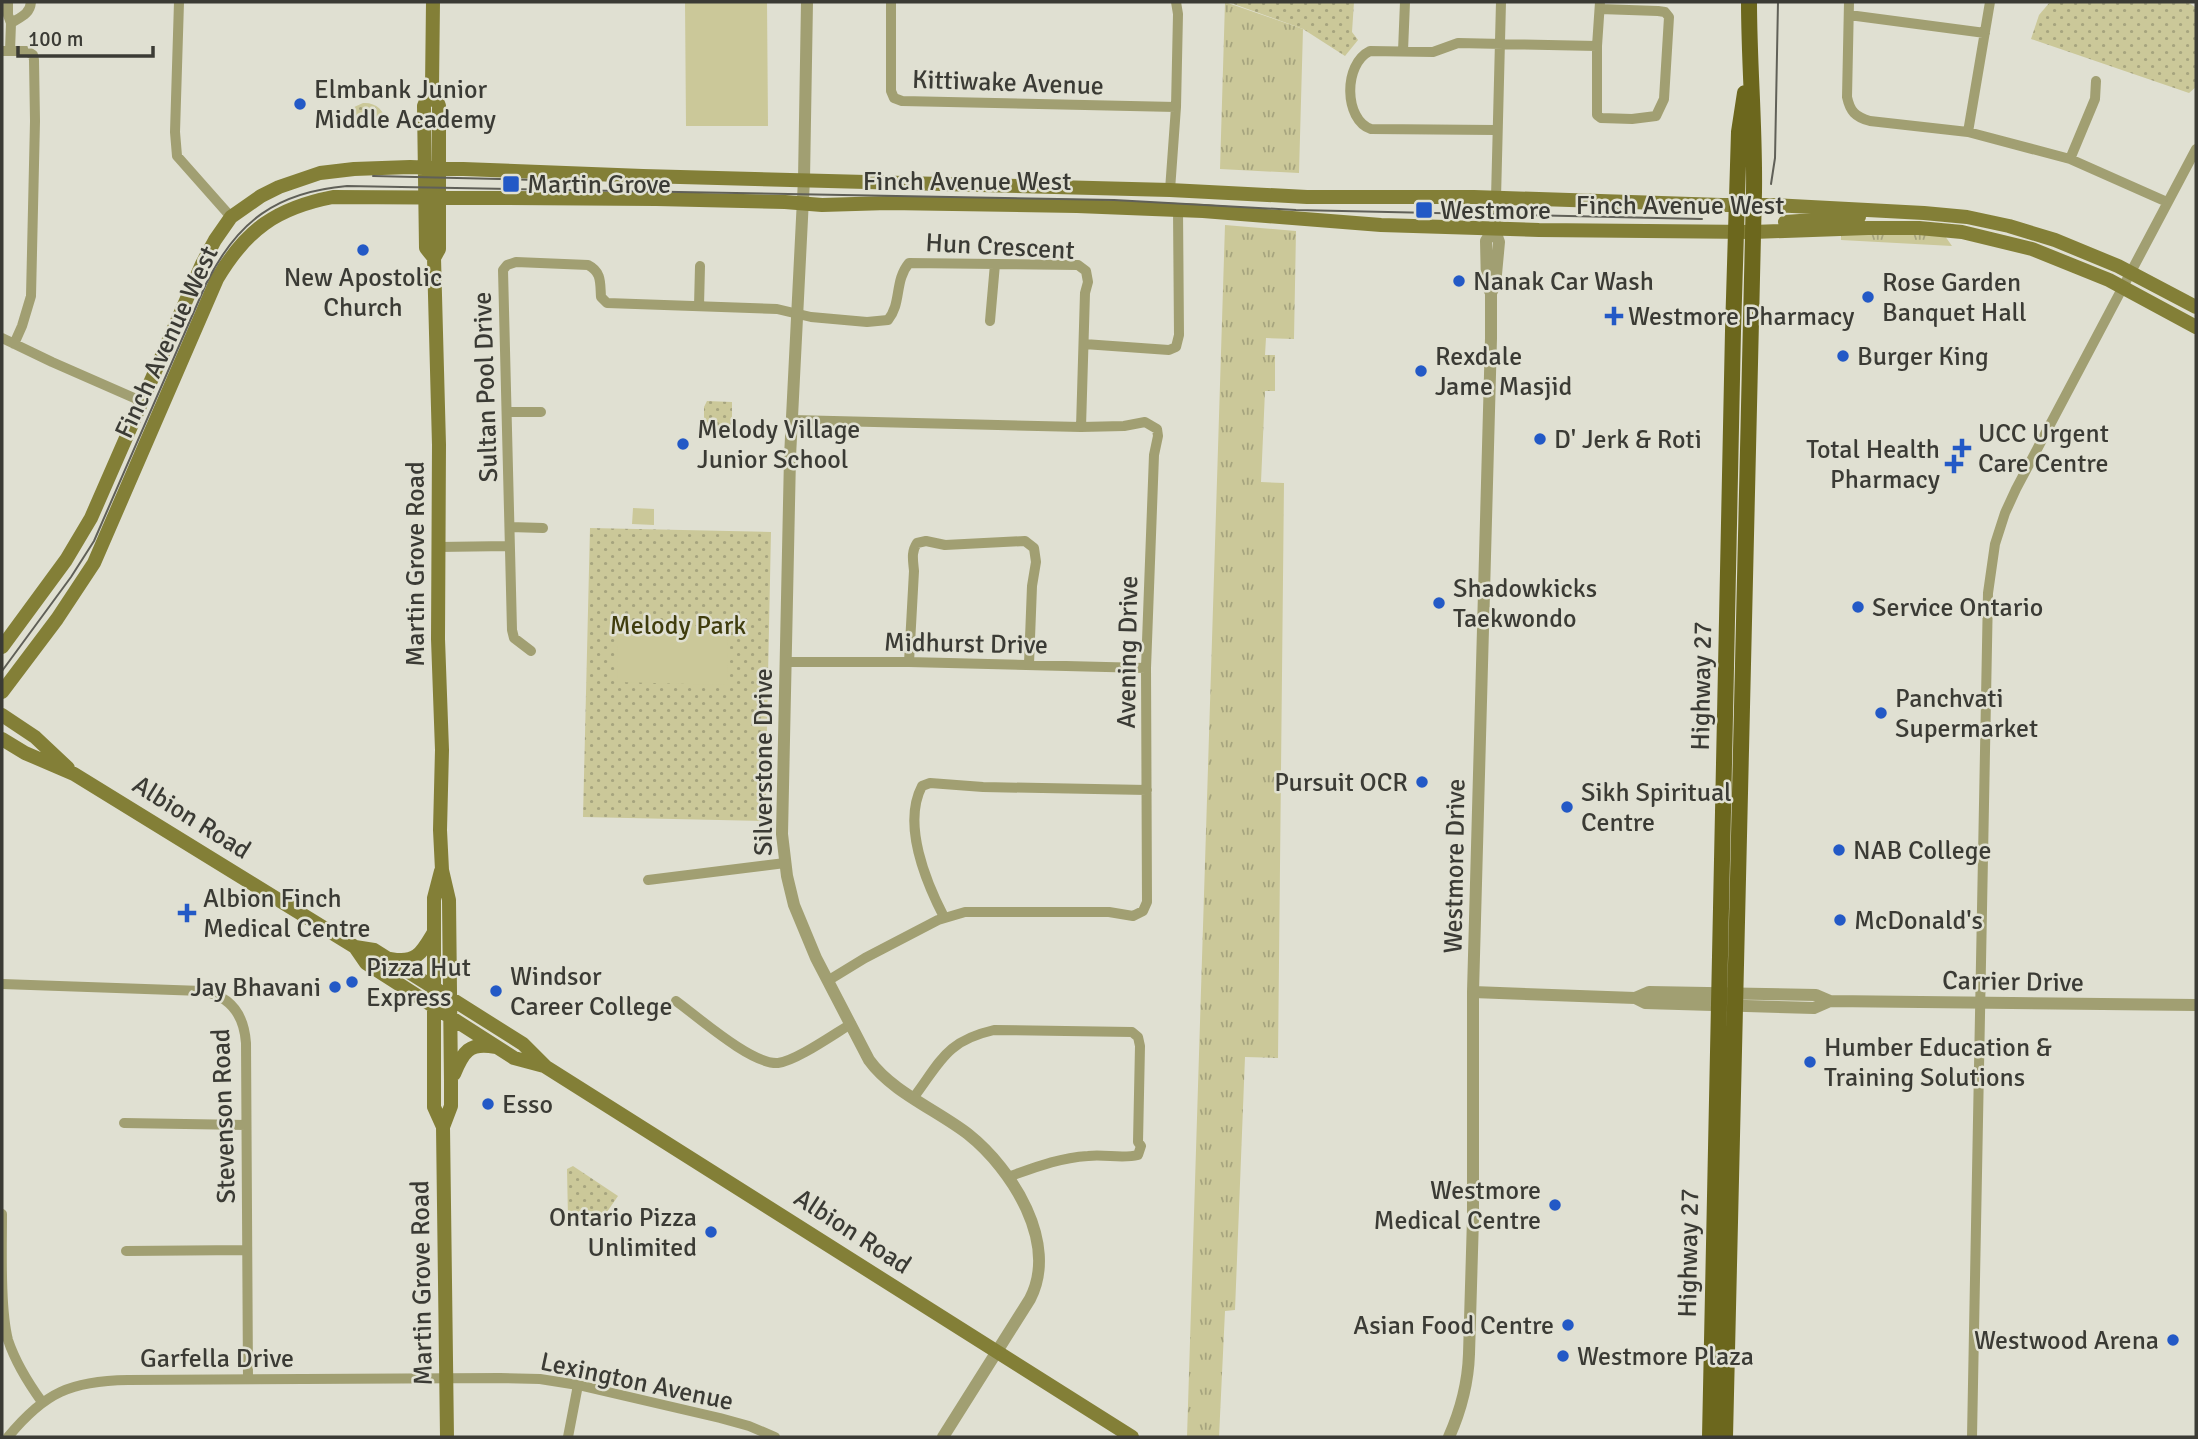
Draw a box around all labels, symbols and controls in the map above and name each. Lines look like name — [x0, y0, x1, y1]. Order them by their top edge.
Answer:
scale bar — [18, 14, 152, 58]
text: 100 m — [28, 26, 83, 52]
street label: Kittiwake Avenue — [912, 64, 1104, 102]
place label: Elmbank Junior Middle Academy — [314, 74, 496, 136]
marker: Elmbank Junior Middle Academy — [292, 96, 308, 112]
street label: Finch Avenue West — [863, 166, 1071, 198]
place label: Martin Grove — [527, 169, 671, 201]
marker: Martin Grove — [501, 174, 521, 194]
street label: Finch Avenue West — [1576, 190, 1784, 222]
place label: Westmore — [1440, 195, 1551, 227]
marker: Westmore — [1414, 200, 1434, 220]
street label: Hun Crescent — [925, 227, 1075, 267]
street label: Finch Avenue West — [108, 241, 225, 444]
marker: New Apostolic Church — [355, 242, 371, 258]
place label: New Apostolic Church — [284, 262, 442, 324]
place label: Nanak Car Wash — [1473, 266, 1654, 298]
place label: Rose Garden Banquet Hall — [1882, 267, 2027, 329]
marker: Nanak Car Wash — [1451, 273, 1467, 289]
marker: Rose Garden Banquet Hall — [1860, 289, 1876, 305]
street label: Sultan Pool Drive — [467, 291, 505, 483]
place label: Westmore Pharmacy — [1628, 301, 1855, 333]
marker: Westmore Pharmacy — [1606, 308, 1622, 324]
place label: Rexdale Jame Masjid — [1435, 341, 1572, 403]
place label: Burger King — [1857, 341, 1989, 373]
marker: Burger King — [1835, 348, 1851, 364]
marker: Rexdale Jame Masjid — [1413, 363, 1429, 379]
place label: Melody Village Junior School — [697, 414, 860, 476]
place label: UCC Urgent Care Centre — [1978, 418, 2109, 480]
place label: D' Jerk & Roti — [1554, 424, 1702, 456]
marker: D' Jerk & Roti — [1532, 431, 1548, 447]
place label: Total Health Pharmacy — [1806, 434, 1940, 496]
marker: Melody Village Junior School — [675, 436, 691, 452]
marker: UCC Urgent Care Centre — [1952, 438, 1972, 458]
marker: Total Health Pharmacy — [1946, 456, 1962, 472]
street label: Martin Grove Road — [400, 461, 432, 667]
place label: Shadowkicks Taekwondo — [1453, 573, 1597, 635]
street label: Avening Drive — [1111, 575, 1145, 729]
place label: Service Ontario — [1872, 592, 2043, 624]
marker: Shadowkicks Taekwondo — [1431, 595, 1447, 611]
marker: Service Ontario — [1850, 599, 1866, 615]
park label: Melody Park — [610, 610, 746, 642]
street label: Highway 27 — [1685, 621, 1719, 751]
street label: Midhurst Drive — [884, 627, 1048, 661]
street label: Silverstone Drive — [748, 668, 780, 856]
place label: Panchvati Supermarket — [1895, 683, 2038, 745]
marker: Panchvati Supermarket — [1873, 705, 1889, 721]
place label: Pursuit OCR — [1274, 767, 1408, 799]
street label: Albion Road — [127, 769, 256, 867]
marker: Pursuit OCR — [1414, 774, 1430, 790]
place label: Sikh Spiritual Centre — [1581, 777, 1732, 839]
street label: Westmore Drive — [1437, 778, 1473, 954]
marker: Sikh Spiritual Centre — [1559, 799, 1575, 815]
place label: NAB College — [1853, 835, 1992, 867]
marker: NAB College — [1831, 842, 1847, 858]
place label: Albion Finch Medical Centre — [203, 883, 370, 945]
marker: Albion Finch Medical Centre — [177, 903, 197, 923]
place label: McDonald's — [1854, 905, 1983, 937]
marker: McDonald's — [1832, 912, 1848, 928]
place label: Pizza Hut Express — [366, 952, 471, 1014]
place label: Windsor Career College — [510, 961, 673, 1023]
street label: Carrier Drive — [1942, 965, 2084, 999]
place label: Jay Bhavani — [190, 972, 321, 1004]
marker: Pizza Hut Express — [344, 974, 360, 990]
marker: Jay Bhavani — [327, 979, 343, 995]
marker: Windsor Career College — [488, 983, 504, 999]
street label: Stevenson Road — [205, 1028, 243, 1204]
place label: Humber Education & Training Solutions — [1824, 1032, 2052, 1094]
marker: Humber Education & Training Solutions — [1802, 1054, 1818, 1070]
place label: Esso — [502, 1089, 553, 1121]
marker: Esso — [480, 1096, 496, 1112]
place label: Westmore Medical Centre — [1374, 1175, 1541, 1237]
street label: Martin Grove Road — [404, 1180, 440, 1386]
street label: Albion Road — [788, 1182, 917, 1282]
street label: Highway 27 — [1672, 1188, 1706, 1318]
marker: Westmore Medical Centre — [1547, 1197, 1563, 1213]
place label: Ontario Pizza Unlimited — [549, 1202, 697, 1264]
marker: Ontario Pizza Unlimited — [703, 1224, 719, 1240]
place label: Asian Food Centre — [1353, 1310, 1554, 1342]
marker: Asian Food Centre — [1560, 1317, 1576, 1333]
place label: Westwood Arena — [1974, 1325, 2159, 1357]
marker: Westwood Arena — [2165, 1332, 2181, 1348]
place label: Westmore Plaza — [1577, 1341, 1754, 1373]
street label: Garfella Drive — [140, 1343, 294, 1375]
street label: Lexington Avenue — [537, 1346, 736, 1418]
marker: Westmore Plaza — [1555, 1348, 1571, 1364]

